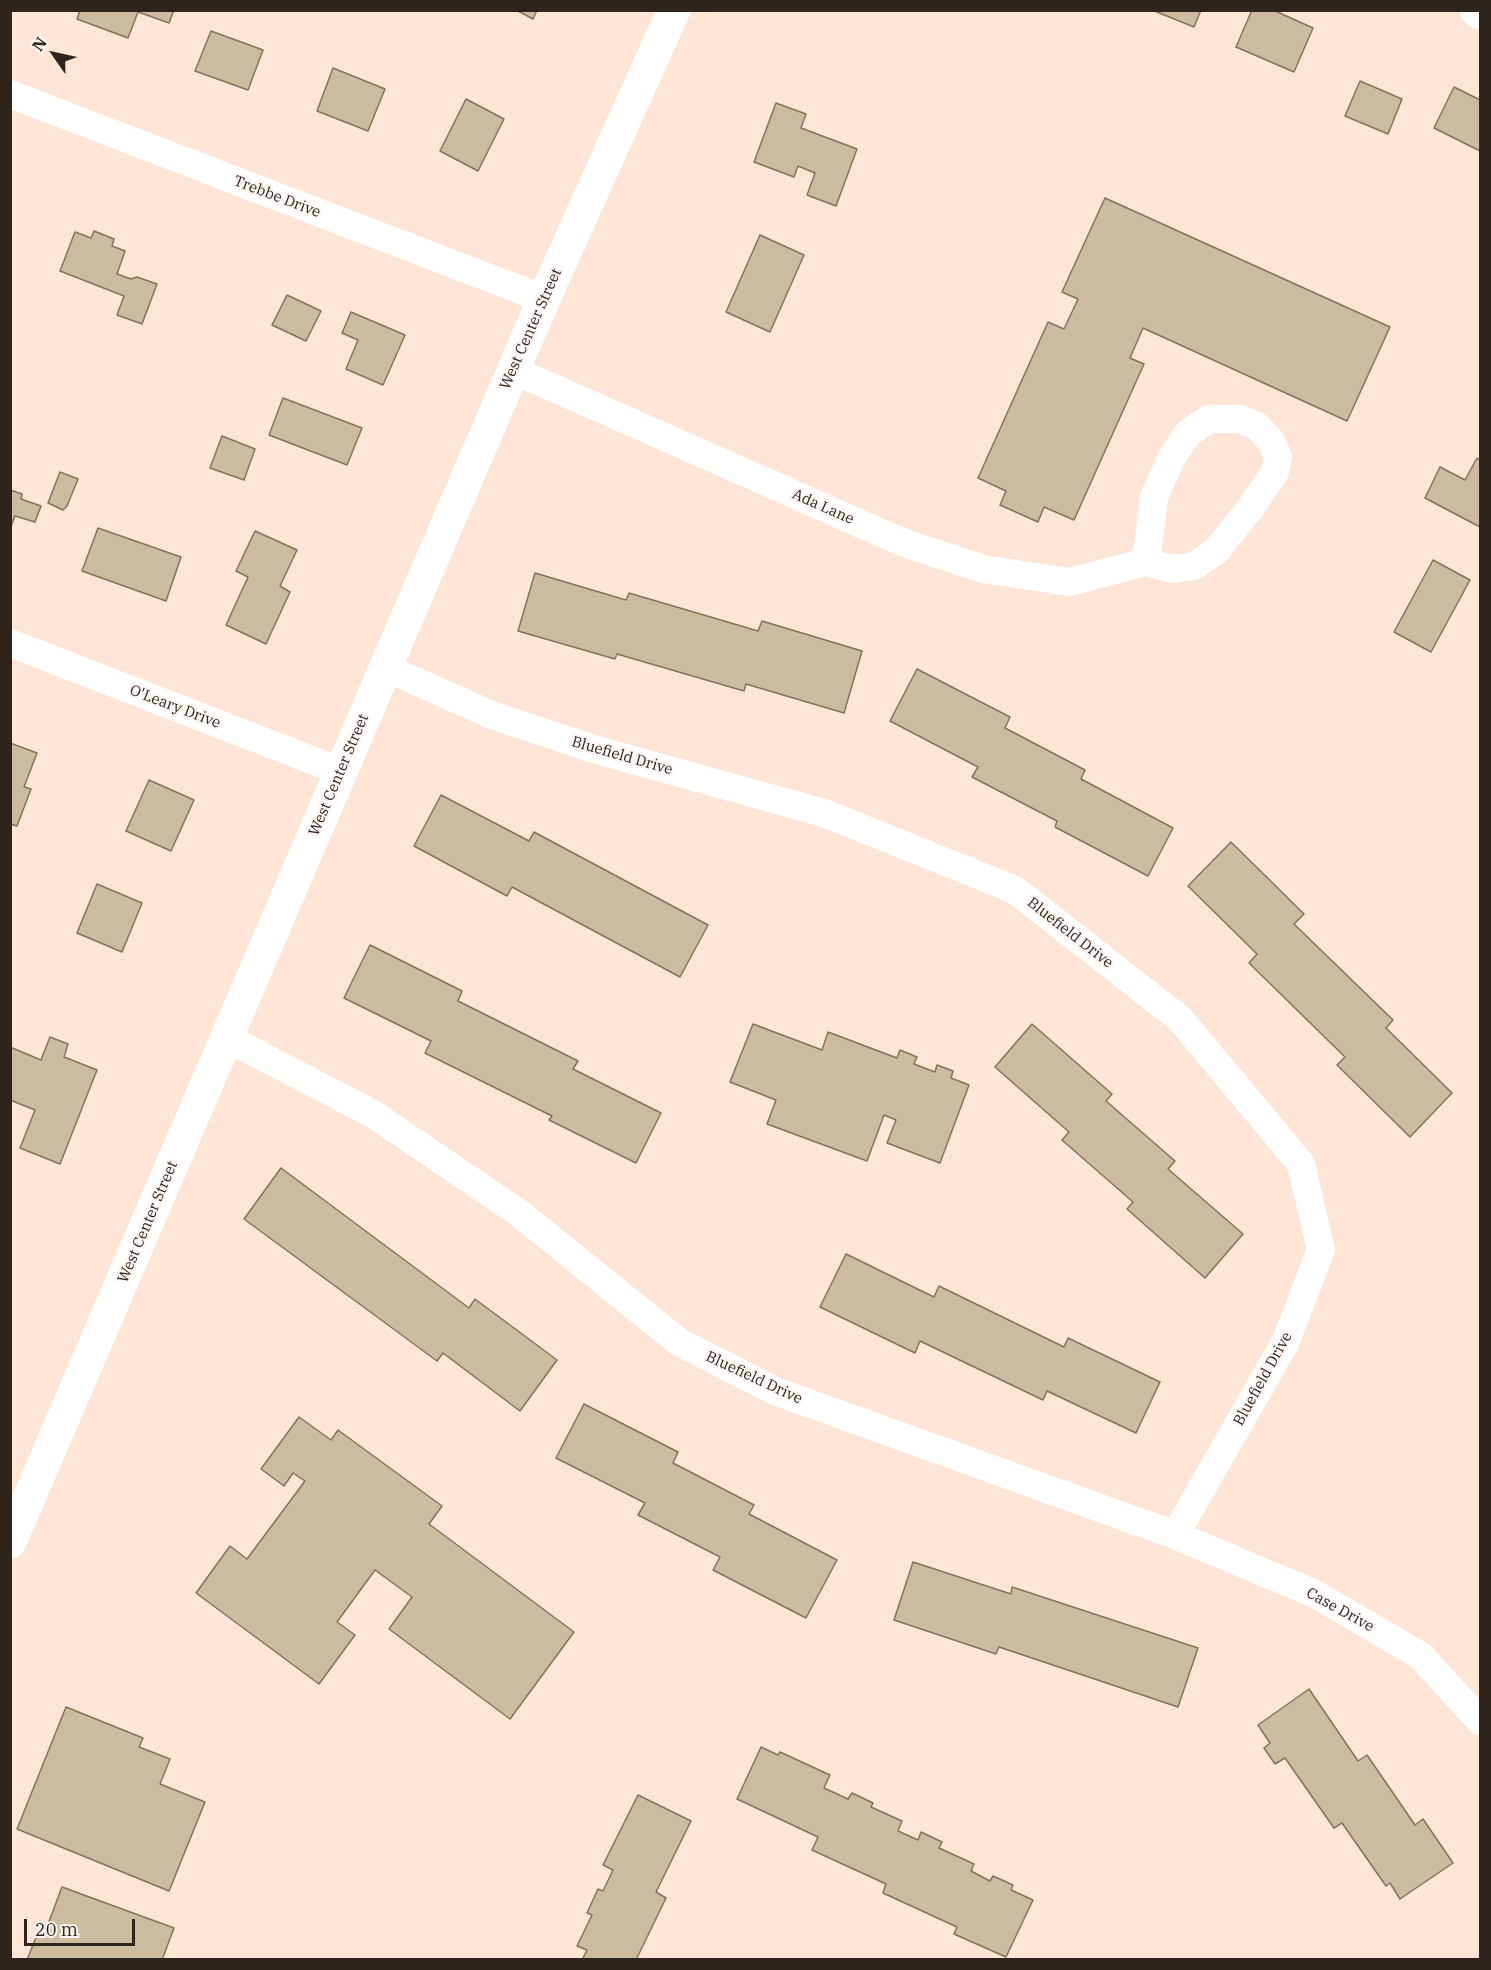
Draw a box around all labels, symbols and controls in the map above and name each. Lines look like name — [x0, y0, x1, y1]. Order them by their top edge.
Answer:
north arrow — [24, 24, 84, 84]
text: N — [27, 33, 51, 55]
street label: Trebbe Drive — [231, 172, 323, 222]
street label: West Center Street — [496, 266, 566, 392]
street label: Ada Lane — [789, 485, 857, 529]
street label: O'Leary Drive — [127, 681, 223, 733]
street label: West Center Street — [305, 711, 373, 839]
street label: Bluefield Drive — [569, 733, 675, 779]
street label: Bluefield Drive — [1023, 894, 1117, 972]
street label: West Center Street — [114, 1158, 182, 1286]
street label: Bluefield Drive — [1230, 1329, 1296, 1429]
street label: Bluefield Drive — [703, 1348, 805, 1408]
street label: Case Drive — [1303, 1584, 1377, 1636]
scale bar — [27, 1907, 138, 1945]
text: 20 m — [35, 1918, 78, 1941]

